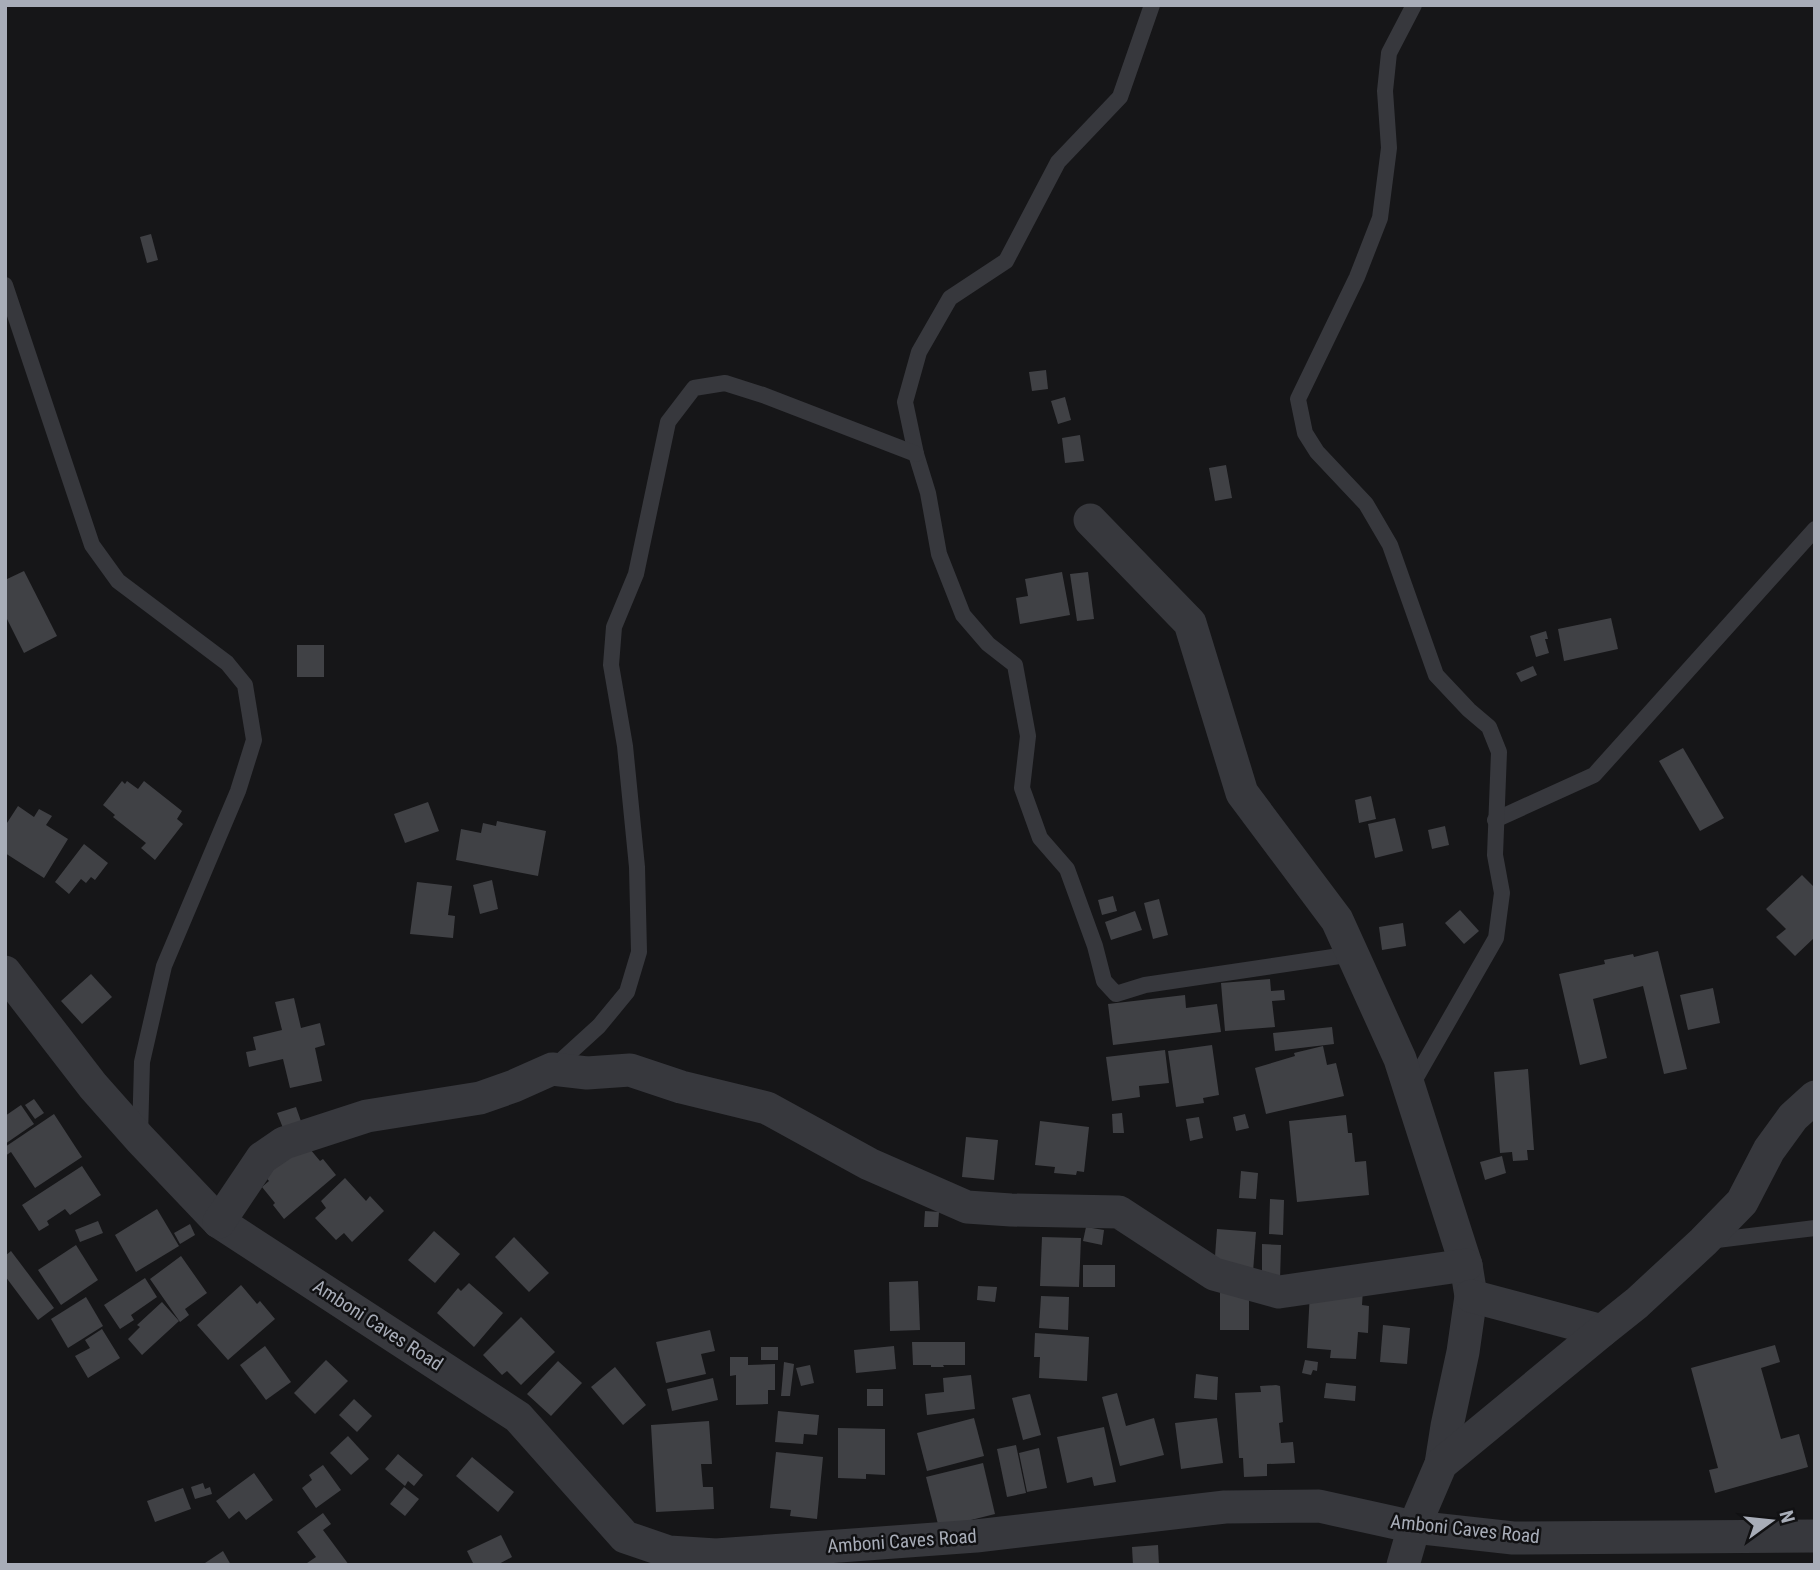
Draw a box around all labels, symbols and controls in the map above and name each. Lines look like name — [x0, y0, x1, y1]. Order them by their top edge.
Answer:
street label: Amboni Caves Road — [309, 1275, 447, 1375]
north arrow — [1736, 1486, 1806, 1556]
text: N — [1774, 1508, 1800, 1525]
street label: Amboni Caves Road — [1389, 1510, 1541, 1548]
street label: Amboni Caves Road — [826, 1524, 978, 1558]

